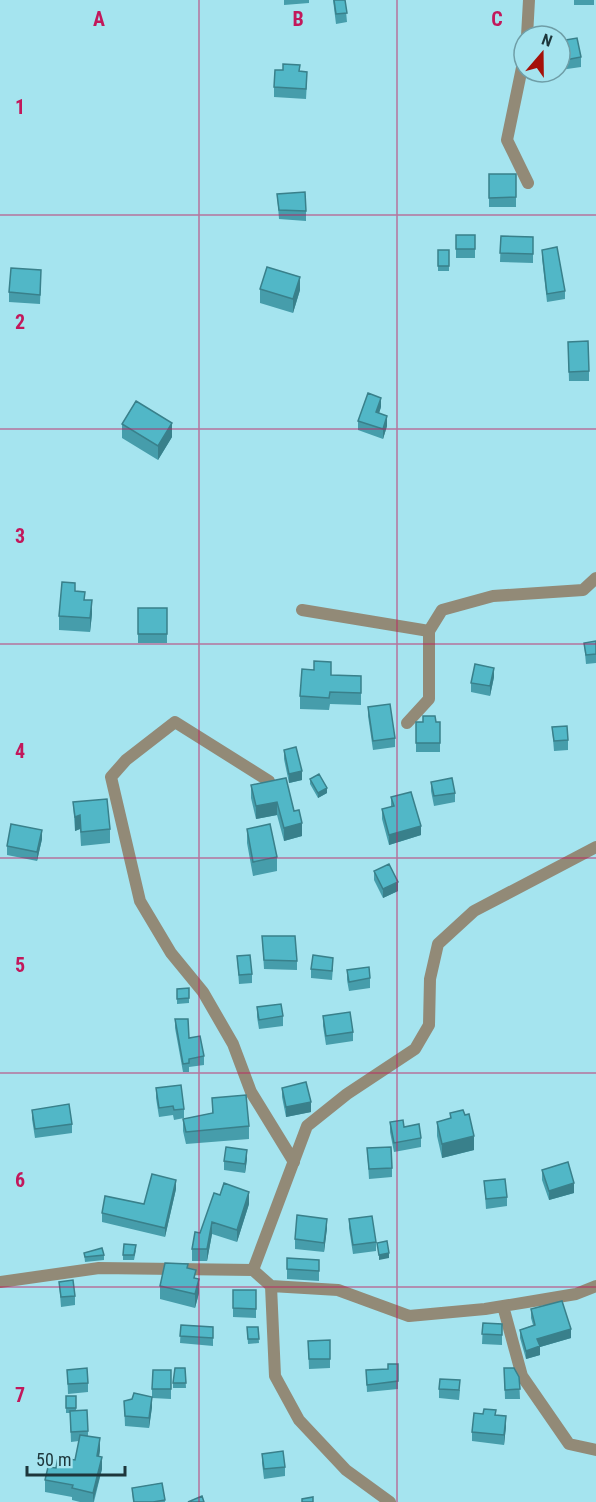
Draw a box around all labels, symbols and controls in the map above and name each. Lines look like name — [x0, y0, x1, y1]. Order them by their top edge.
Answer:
text: A — [93, 7, 105, 31]
text: B — [292, 7, 304, 31]
text: C — [491, 7, 503, 31]
north arrow — [512, 24, 572, 84]
text: N — [539, 30, 555, 51]
text: 1 — [15, 95, 25, 119]
text: 2 — [15, 310, 25, 334]
text: 3 — [15, 524, 25, 548]
text: 4 — [15, 739, 25, 763]
text: 5 — [15, 953, 25, 977]
text: 6 — [15, 1168, 25, 1192]
text: 7 — [15, 1383, 25, 1407]
scale bar — [27, 1439, 124, 1477]
text: 50 m — [36, 1449, 71, 1470]

